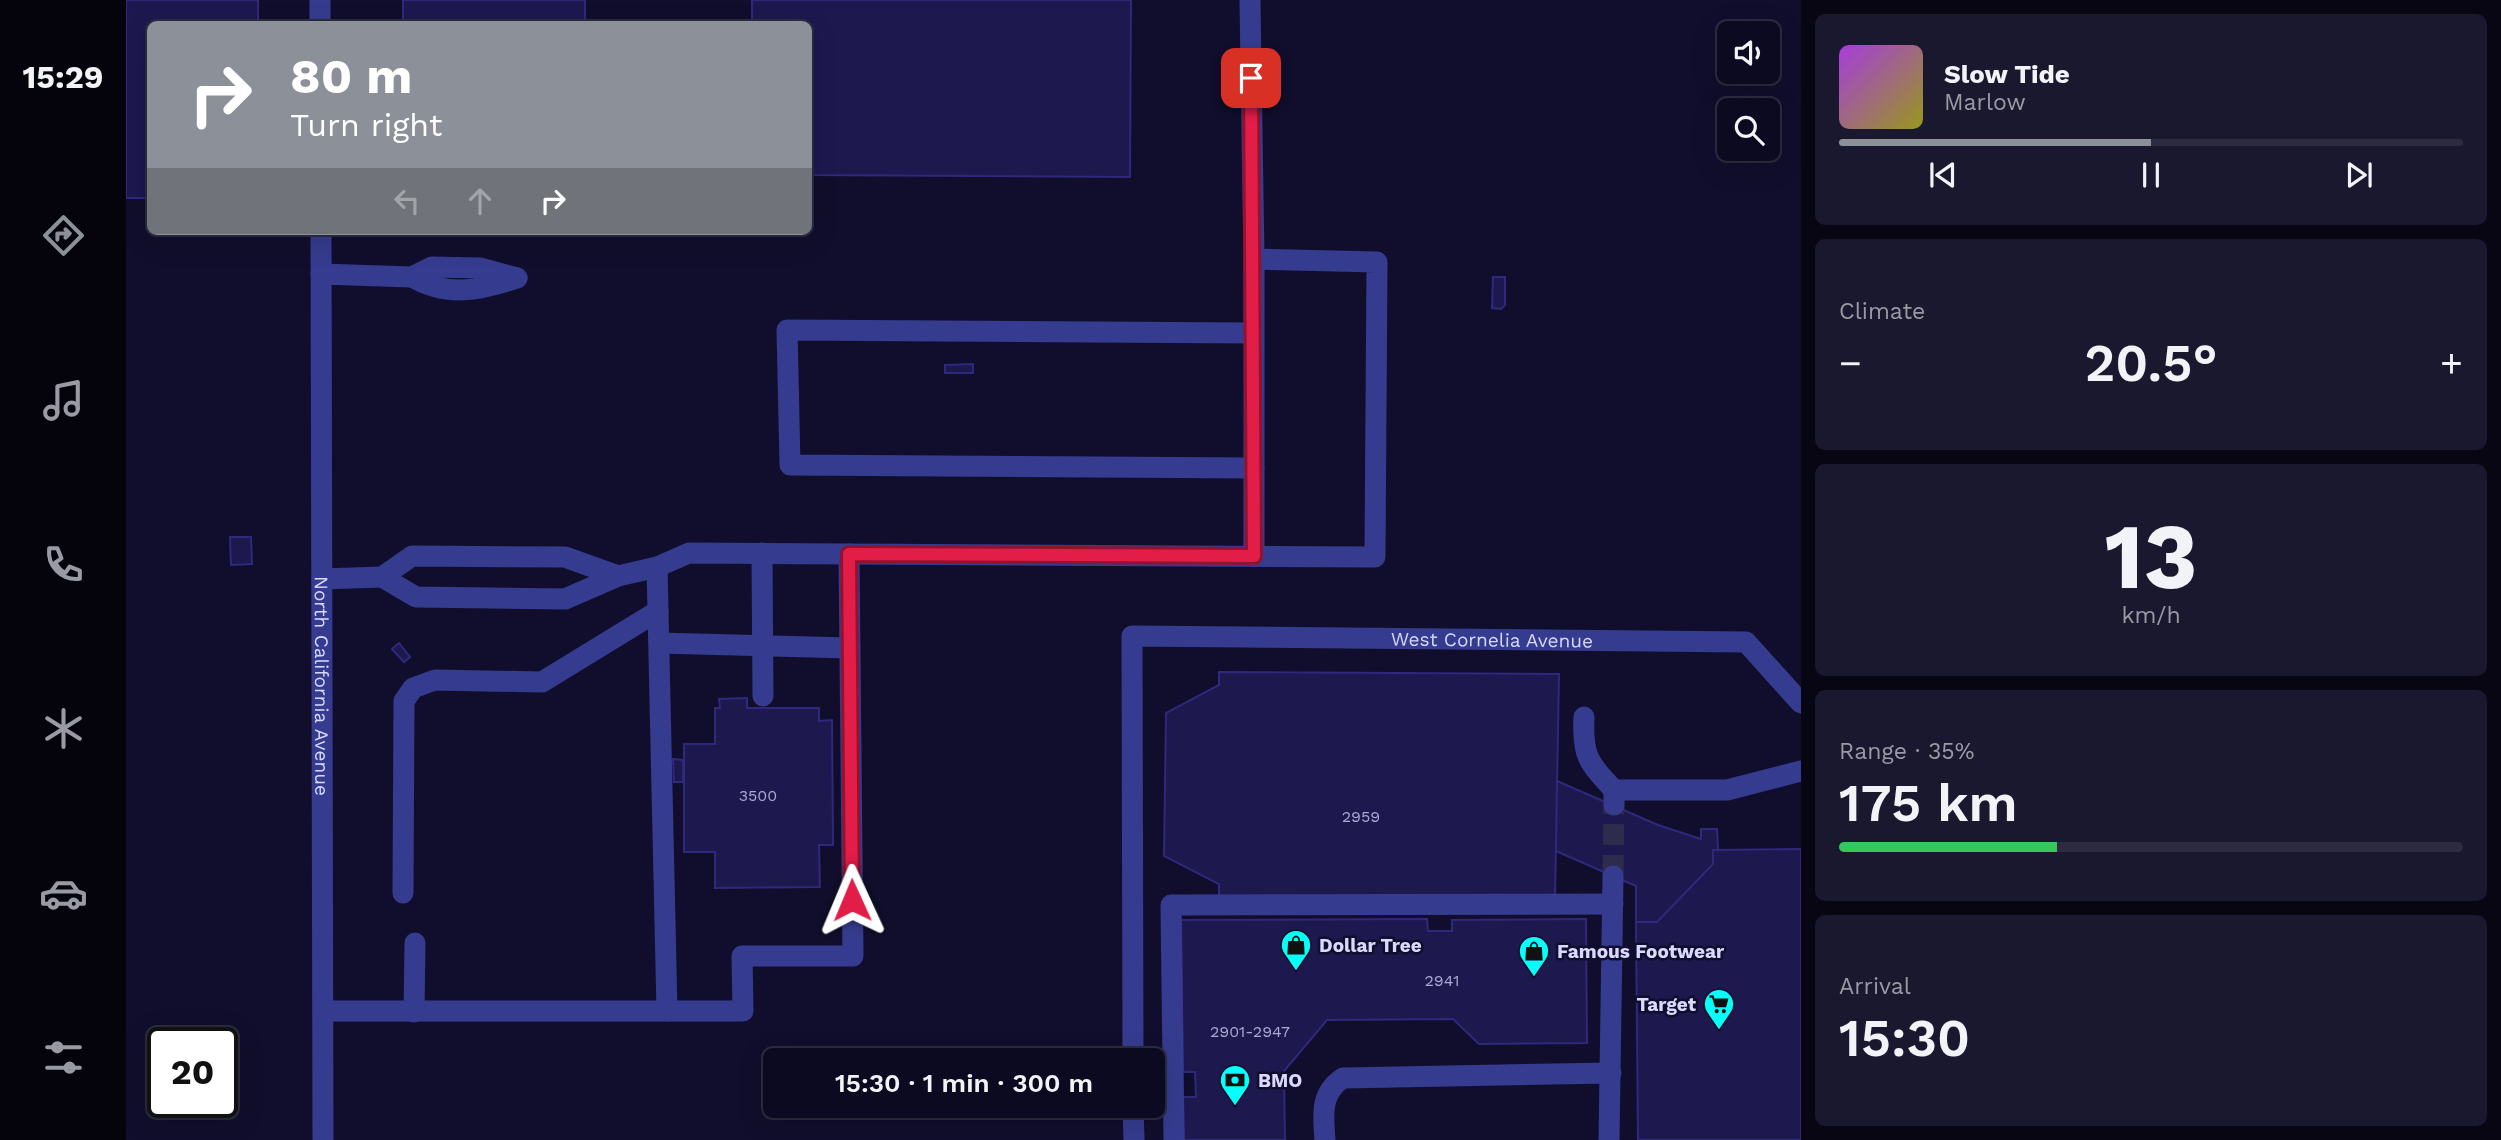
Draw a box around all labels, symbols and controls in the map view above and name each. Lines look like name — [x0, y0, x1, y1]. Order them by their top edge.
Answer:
map controls — [1717, 21, 1780, 161]
button: sound — [1717, 21, 1780, 84]
text: 80 m — [290, 47, 412, 105]
pin — [1221, 48, 1281, 108]
icon: right — [175, 49, 266, 140]
text: 15:29 — [23, 58, 103, 96]
icon: arrive — [1232, 59, 1270, 97]
text: Slow Tide — [1944, 59, 2070, 89]
text: Marlow — [1944, 89, 2026, 116]
button: search — [1717, 98, 1780, 161]
text: Turn right — [290, 106, 442, 144]
icon: previous — [1924, 156, 1962, 194]
icon: pause — [2132, 156, 2170, 194]
icon: next — [2340, 156, 2378, 194]
icon: left — [388, 182, 426, 220]
icon: ahead — [461, 182, 499, 220]
icon: right — [534, 182, 572, 220]
icon: directions — [39, 211, 88, 260]
text: Climate — [1839, 298, 1925, 325]
text: 20.5° — [2085, 333, 2217, 394]
text: − — [1839, 341, 1862, 385]
text: + — [2440, 341, 2463, 385]
icon: music — [39, 376, 88, 425]
text: 13 — [2104, 503, 2198, 610]
icon: phone — [39, 540, 88, 589]
street label: North California Avenue — [310, 576, 333, 796]
text: km/h — [2121, 602, 2181, 629]
street label: West Cornelia Avenue — [1391, 628, 1593, 653]
icon: climate — [39, 704, 88, 753]
text: Range · 35% — [1839, 738, 1974, 765]
text: 175 km — [1839, 773, 2018, 834]
house number: 3500 — [739, 786, 777, 805]
house number: 2959 — [1342, 807, 1380, 826]
position arrow — [815, 863, 889, 937]
icon: car — [39, 869, 88, 918]
shop icon: Dollar Tree — [1279, 928, 1313, 972]
place label: Dollar Tree — [1319, 934, 1422, 957]
shop icon: Famous Footwear — [1517, 934, 1551, 978]
place label: Famous Footwear — [1557, 940, 1725, 963]
house number: 2941 — [1425, 971, 1459, 990]
text: Arrival — [1839, 973, 1911, 1000]
supermarket icon: Target — [1702, 987, 1736, 1031]
place label: Target — [1636, 993, 1697, 1016]
text: 15:30 — [1839, 1008, 1970, 1069]
house number: 2901-2947 — [1210, 1022, 1290, 1041]
speed limit sign: 20 — [147, 1027, 238, 1118]
icon: filters — [39, 1033, 88, 1082]
bank icon: BMO — [1218, 1063, 1252, 1107]
text: 15:30 · 1 min · 300 m — [835, 1068, 1093, 1098]
place label: BMO — [1258, 1069, 1302, 1092]

